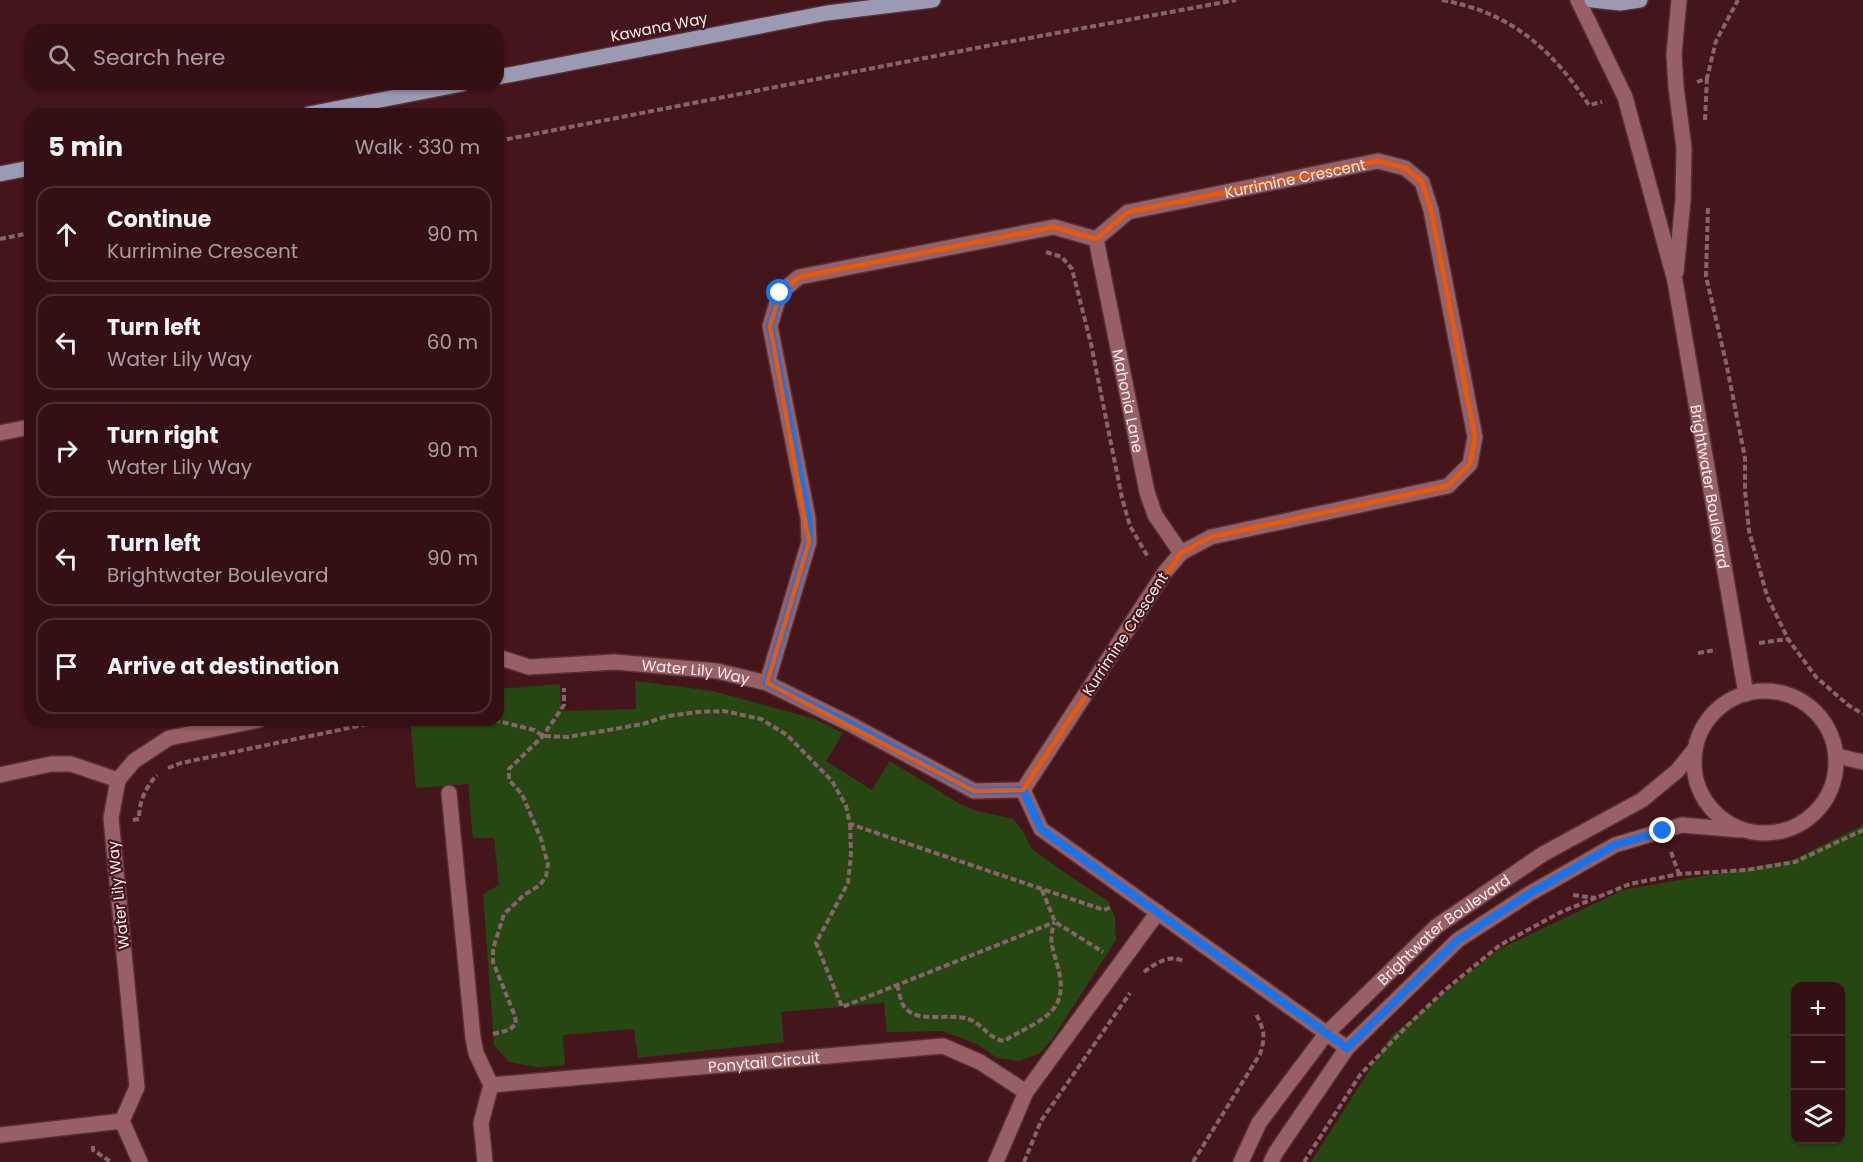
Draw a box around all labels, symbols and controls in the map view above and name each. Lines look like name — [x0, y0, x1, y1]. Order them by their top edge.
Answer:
street label: Kawana Way — [609, 7, 710, 47]
search box — [24, 24, 504, 90]
icon: search — [45, 41, 78, 74]
text: Search here — [93, 42, 226, 73]
text: 5 min — [48, 129, 123, 165]
text: Walk · 330 m — [355, 133, 480, 161]
street label: Kurrimine Crescent — [1223, 153, 1367, 203]
text: Continue — [107, 204, 211, 235]
icon: ahead — [50, 218, 83, 251]
text: 90 m — [427, 220, 478, 248]
text: Kurrimine Crescent — [107, 237, 298, 265]
route start — [766, 279, 792, 305]
text: Turn left — [107, 312, 201, 343]
icon: left — [50, 326, 83, 359]
text: 60 m — [427, 328, 478, 356]
text: Water Lily Way — [107, 345, 252, 373]
street label: Mahonia Lane — [1108, 347, 1149, 454]
street label: Brightwater Boulevard — [1686, 403, 1735, 570]
text: Turn right — [107, 420, 218, 451]
icon: right — [50, 434, 83, 467]
text: 90 m — [427, 436, 478, 464]
text: Water Lily Way — [107, 453, 252, 481]
text: Turn left — [107, 528, 201, 559]
icon: left — [50, 542, 83, 575]
text: 90 m — [427, 544, 478, 572]
text: Brightwater Boulevard — [107, 561, 329, 589]
street label: Kurrimine Crescent — [1077, 568, 1173, 700]
icon: arrive — [50, 650, 83, 683]
text: Arrive at destination — [107, 651, 339, 682]
street label: Water Lily Way — [641, 654, 752, 689]
route end — [1649, 817, 1675, 843]
street label: Water Lily Way — [102, 839, 134, 950]
street label: Brightwater Boulevard — [1372, 869, 1514, 990]
map controls — [1791, 982, 1845, 1144]
button: + — [1791, 982, 1845, 1036]
button: − — [1791, 1036, 1845, 1090]
street label: Ponytail Circuit — [707, 1046, 821, 1077]
button: layers — [1791, 1090, 1845, 1144]

